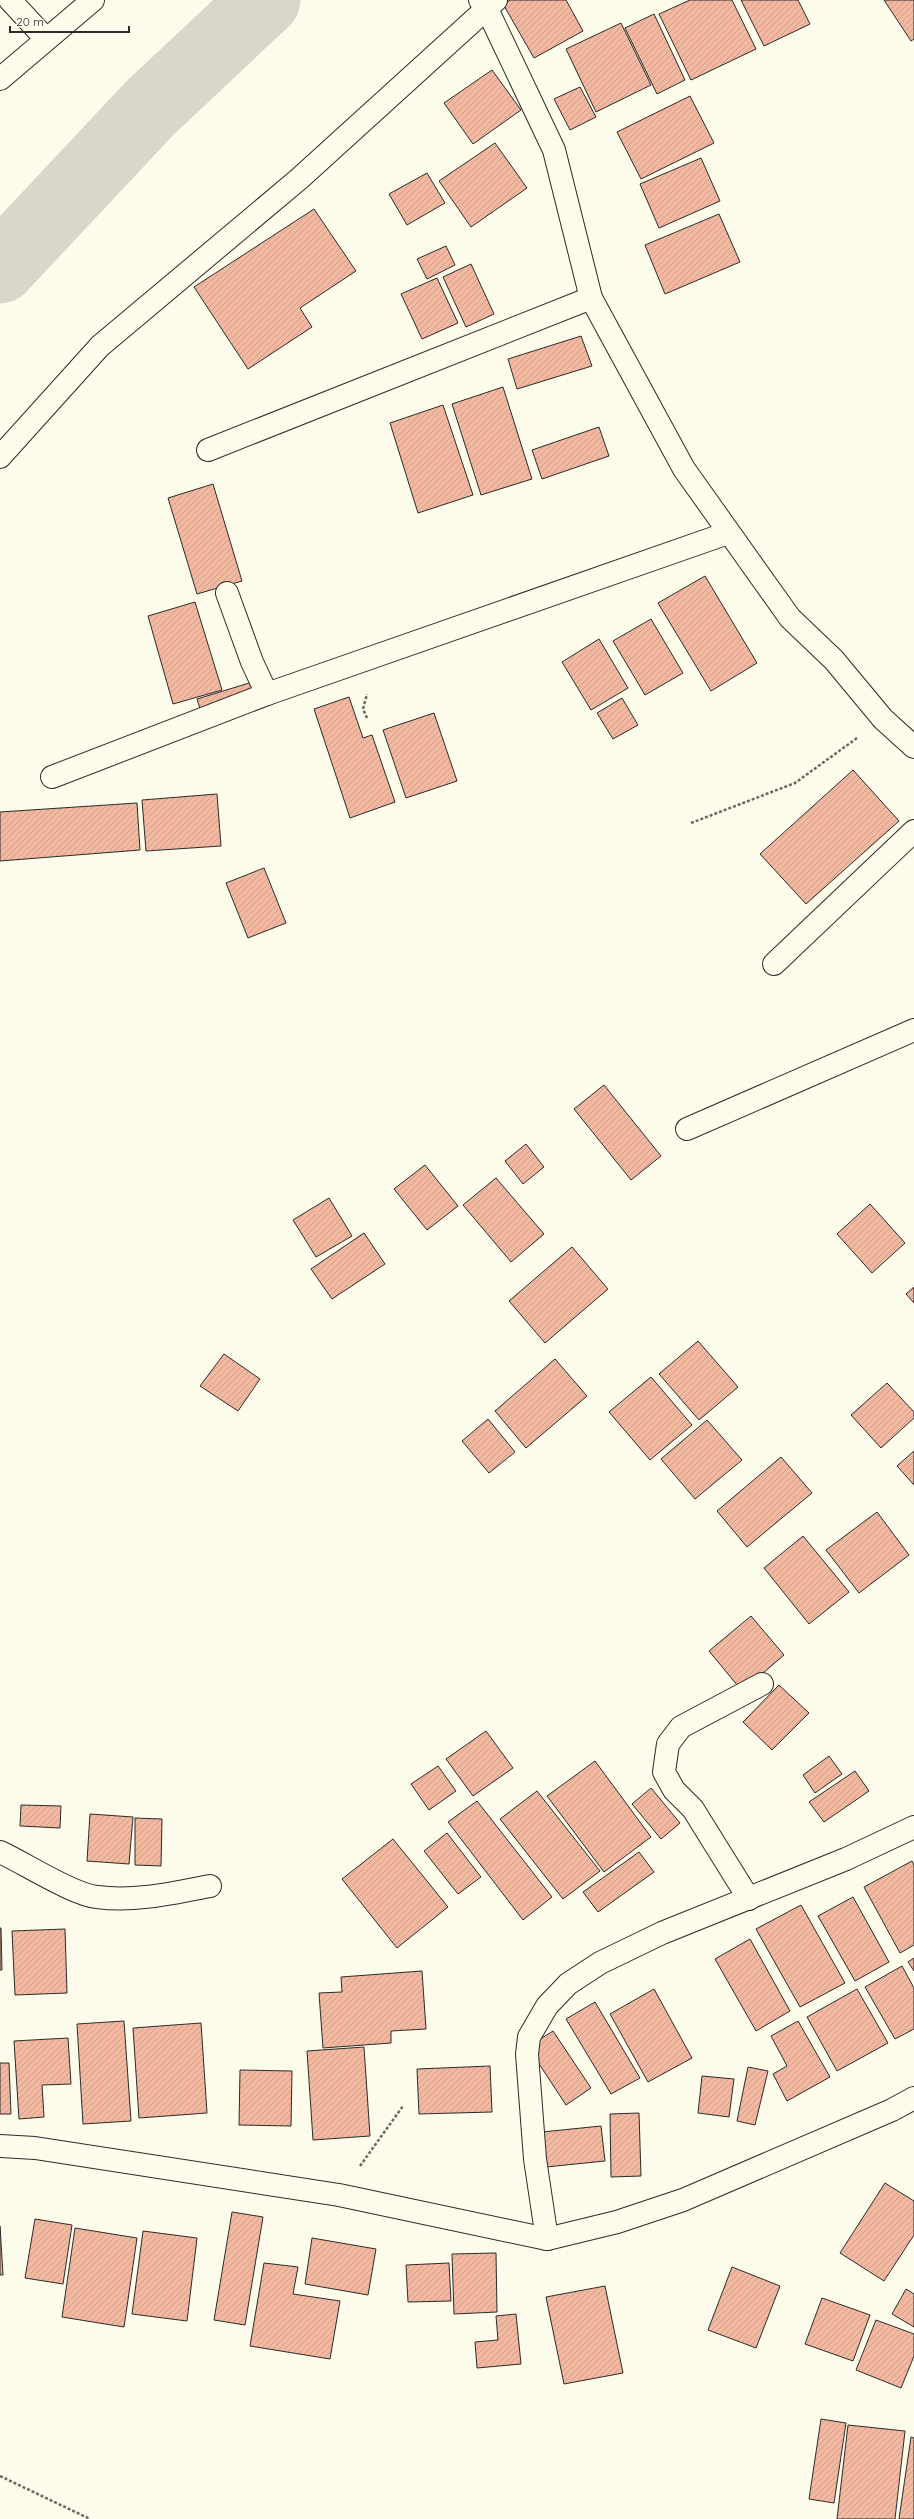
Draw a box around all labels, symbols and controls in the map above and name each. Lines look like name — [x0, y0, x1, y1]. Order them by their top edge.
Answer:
scale bar — [10, 8, 129, 34]
text: 20 m — [16, 14, 44, 29]

